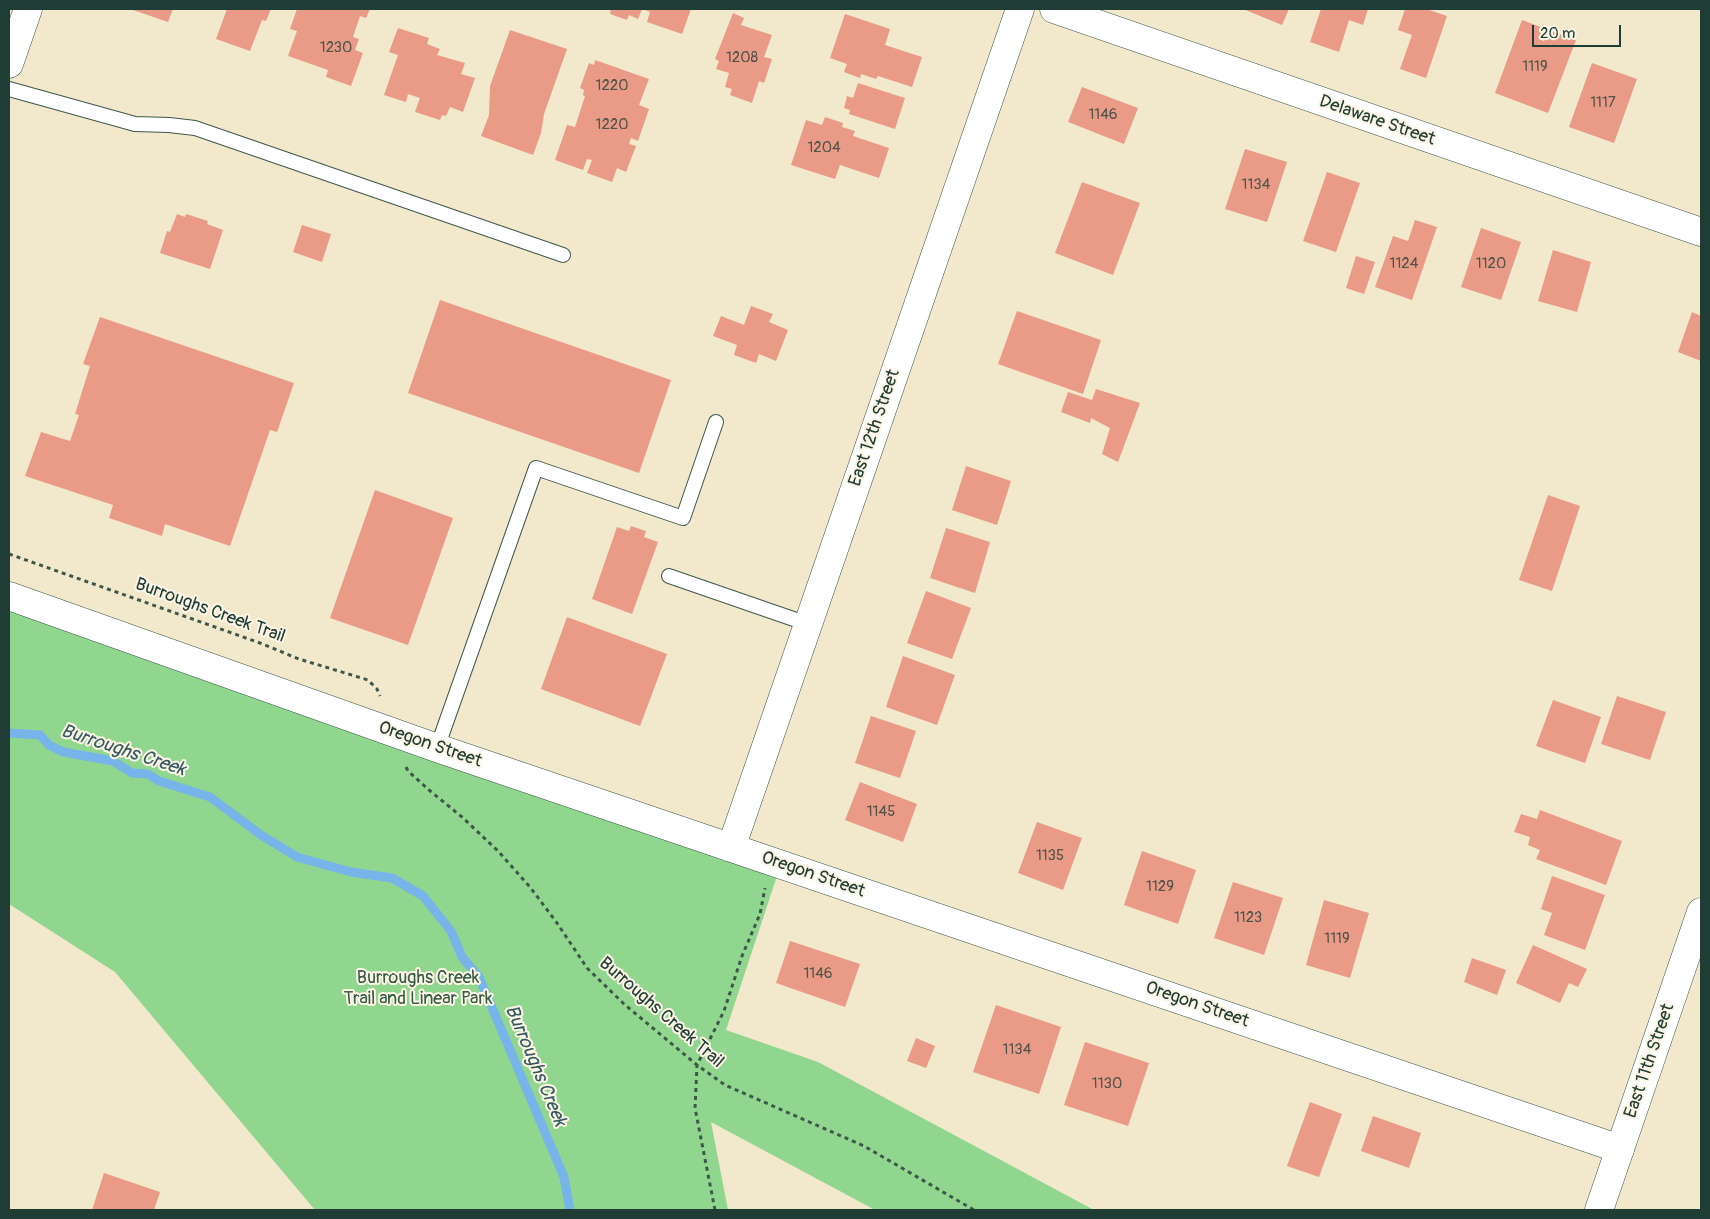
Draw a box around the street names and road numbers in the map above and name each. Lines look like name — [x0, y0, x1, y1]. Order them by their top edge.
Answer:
street label: Delaware Street — [1316, 91, 1438, 151]
street label: East 12th Street — [845, 367, 905, 489]
street label: Burroughs Creek Trail — [132, 574, 288, 648]
street label: Oregon Street — [376, 717, 484, 773]
street label: Oregon Street — [759, 847, 867, 903]
street label: Burroughs Creek Trail — [594, 953, 728, 1073]
street label: Oregon Street — [1143, 977, 1251, 1033]
street label: East 11th Street — [1620, 1001, 1680, 1121]

